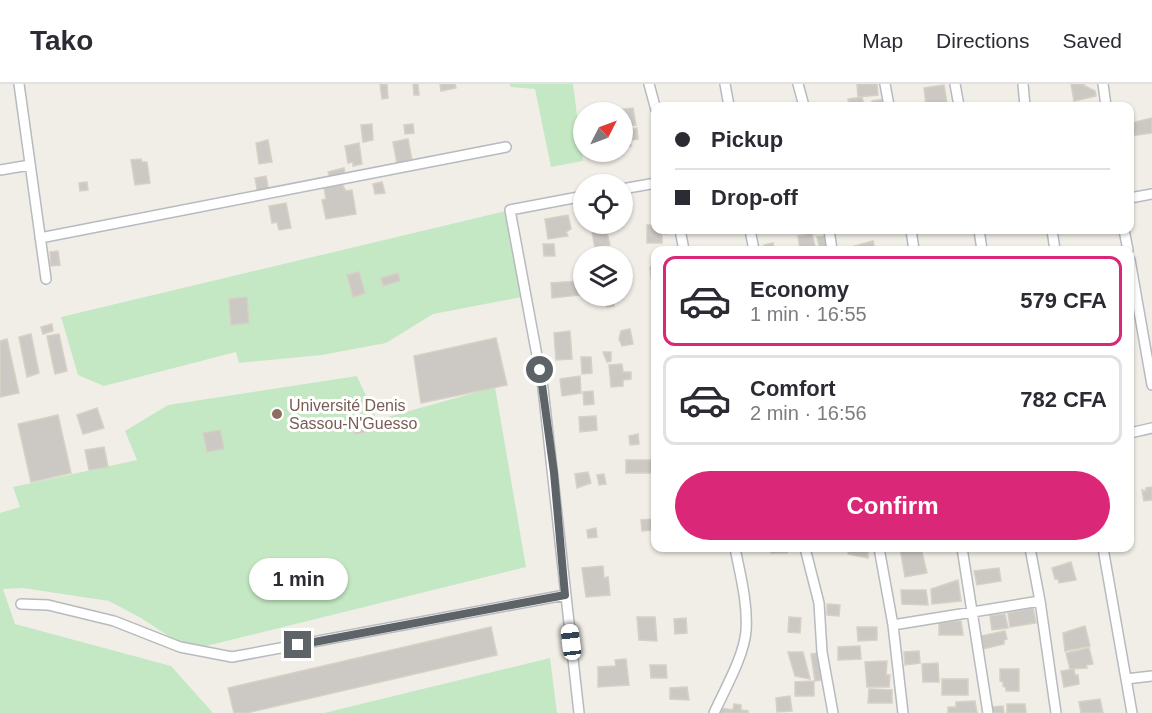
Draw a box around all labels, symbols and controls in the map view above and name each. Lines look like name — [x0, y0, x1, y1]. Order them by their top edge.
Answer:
text: Tako — [30, 25, 93, 56]
text: Map — [862, 29, 903, 52]
text: Directions — [936, 29, 1029, 52]
text: Saved — [1062, 29, 1122, 52]
north arrow — [573, 102, 633, 162]
map controls — [573, 102, 633, 306]
text: Pickup — [711, 127, 783, 152]
button: locate — [573, 174, 633, 234]
text: Drop-off — [711, 185, 798, 210]
button: layers — [573, 246, 633, 306]
icon: car — [678, 274, 732, 328]
text: Economy — [750, 277, 849, 302]
text: 579 CFA — [1020, 288, 1107, 313]
text: 1 min · 16:55 — [750, 303, 867, 325]
route start — [526, 356, 553, 383]
icon: car — [678, 373, 732, 427]
text: Comfort — [750, 376, 836, 401]
text: 782 CFA — [1020, 387, 1107, 412]
place label: Université Denis Sassou-N'Guesso — [289, 397, 418, 432]
text: 2 min · 16:56 — [750, 402, 867, 424]
marker: Université Denis Sassou-N'Guesso — [270, 407, 284, 421]
button: Confirm — [675, 471, 1110, 540]
callout: 1 min — [248, 558, 348, 600]
text: 1 min — [272, 568, 325, 590]
car — [560, 623, 582, 661]
route end — [284, 631, 311, 658]

